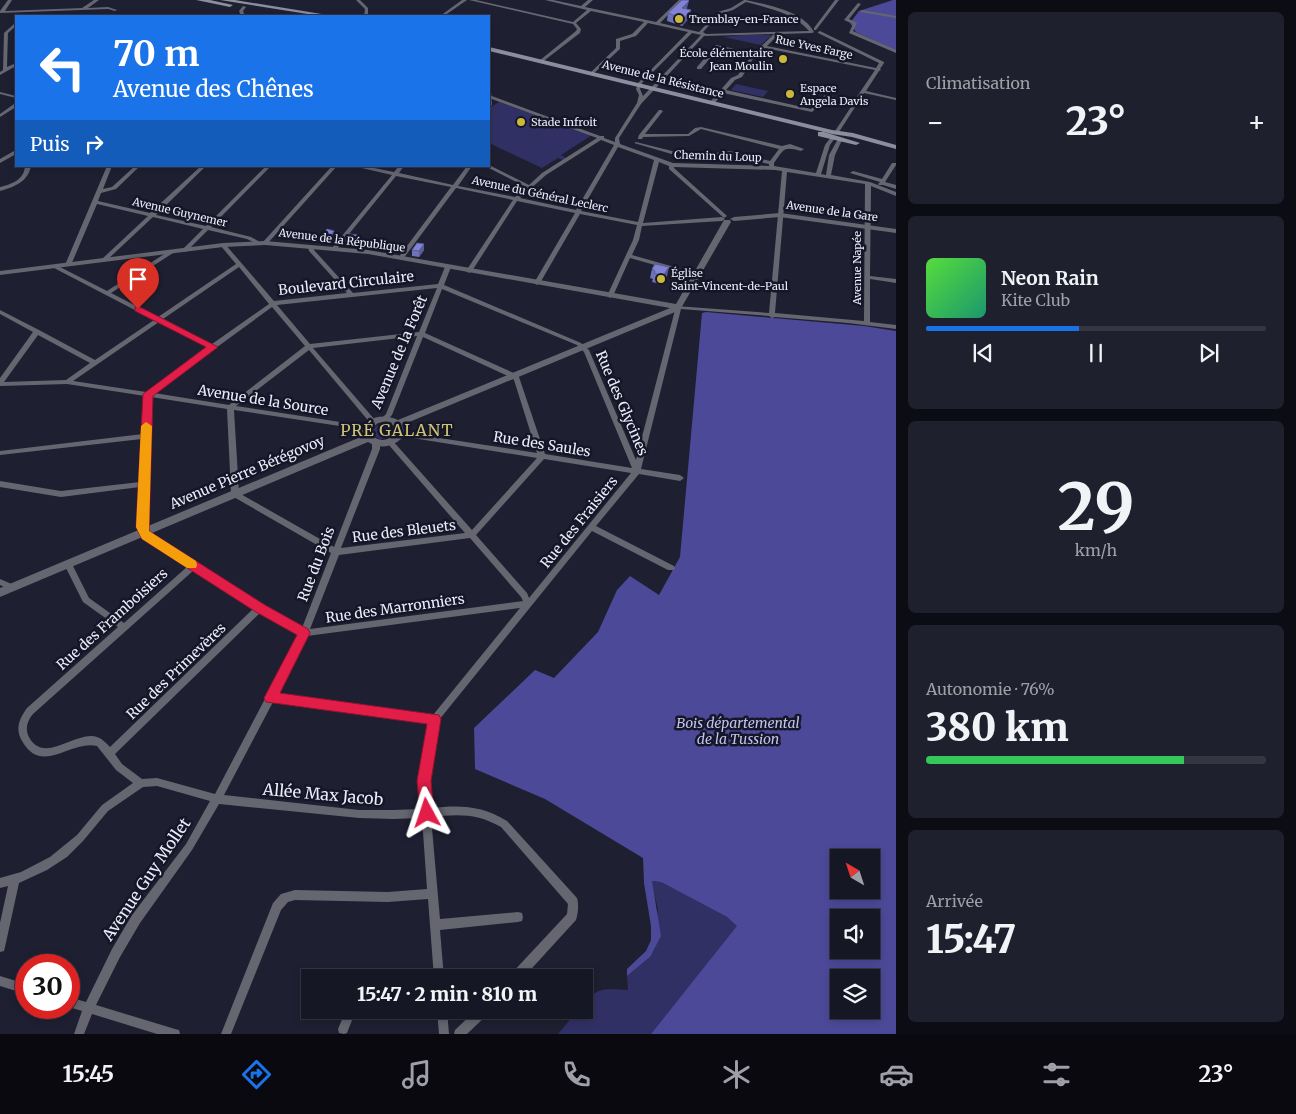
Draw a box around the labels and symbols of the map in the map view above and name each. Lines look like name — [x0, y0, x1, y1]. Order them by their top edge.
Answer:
place label: Tremblay-en-France — [689, 12, 799, 26]
marker: Tremblay-en-France — [673, 13, 685, 25]
street label: Rue Yves Farge — [774, 32, 854, 62]
place label: École élémentaire Jean Moulin — [680, 46, 774, 73]
marker: École élémentaire Jean Moulin — [777, 53, 789, 65]
street label: Avenue de la Résistance — [600, 57, 725, 101]
place label: Espace Angela Davis — [799, 81, 868, 108]
marker: Espace Angela Davis — [784, 88, 796, 100]
place label: Stade Infroit — [531, 115, 598, 129]
marker: Stade Infroit — [515, 116, 527, 128]
street label: Chemin du Loup — [674, 147, 762, 165]
street label: Avenue du Général Leclerc — [470, 173, 610, 215]
street label: Avenue Guynemer — [130, 194, 229, 230]
street label: Avenue de la Gare — [784, 197, 879, 224]
street label: Avenue de la République — [277, 225, 406, 255]
street label: Avenue Napée — [850, 231, 864, 306]
pin — [117, 258, 159, 309]
place label: Église Saint-Vincent-de-Paul — [671, 266, 789, 293]
street label: Boulevard Circulaire — [277, 267, 415, 299]
marker: Église Saint-Vincent-de-Paul — [655, 273, 667, 285]
street label: Avenue de la Forêt — [367, 292, 431, 412]
street label: Rue des Glycines — [592, 348, 652, 458]
street label: Avenue de la Source — [195, 381, 330, 419]
district label: PRÉ GALANT — [340, 420, 454, 440]
street label: Rue des Saules — [492, 427, 592, 461]
street label: Avenue Pierre Bérégovoy — [166, 431, 328, 513]
street label: Rue des Fraisiers — [536, 472, 622, 572]
street label: Rue des Bleuets — [351, 516, 457, 546]
street label: Rue du Bois — [294, 524, 339, 604]
street label: Rue des Framboisiers — [53, 564, 171, 674]
street label: Rue des Marronniers — [324, 589, 466, 627]
street label: Rue des Primevères — [122, 619, 230, 723]
park label: Bois départemental de la Tussion — [676, 714, 800, 748]
street label: Allée Max Jacob — [261, 779, 385, 809]
position arrow — [400, 786, 452, 838]
street label: Avenue Guy Mollet — [97, 813, 195, 945]
north arrow — [830, 849, 880, 899]
speed limit sign: 30 — [15, 954, 80, 1019]

